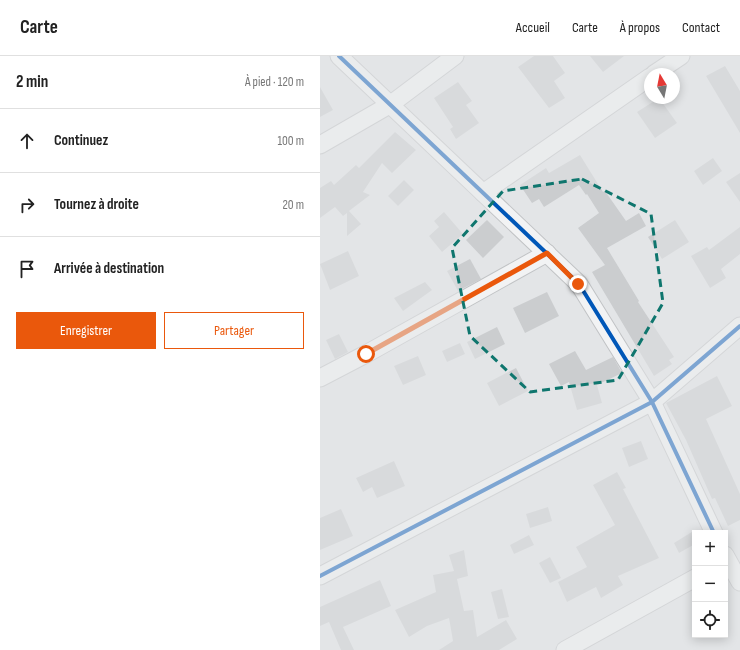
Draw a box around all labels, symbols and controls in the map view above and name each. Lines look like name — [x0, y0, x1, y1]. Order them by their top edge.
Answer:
text: Carte — [20, 16, 58, 39]
text: Accueil — [516, 19, 550, 36]
text: Carte — [572, 19, 598, 36]
text: À propos — [620, 19, 660, 36]
text: Contact — [682, 19, 720, 36]
north arrow — [644, 68, 680, 104]
text: 2 min — [16, 72, 48, 92]
text: À pied · 120 m — [245, 74, 304, 90]
icon: ahead — [16, 130, 38, 152]
text: Continuez — [54, 131, 108, 150]
text: 100 m — [277, 133, 304, 149]
icon: right — [16, 194, 38, 216]
text: Tournez à droite — [54, 195, 139, 214]
text: 20 m — [282, 197, 304, 213]
icon: arrive — [16, 258, 38, 280]
text: Arrivée à destination — [54, 259, 164, 278]
route end — [569, 275, 587, 293]
button: Enregistrer — [16, 312, 156, 349]
button: Partager — [164, 312, 304, 349]
route start — [357, 345, 375, 363]
map controls — [692, 530, 728, 638]
button: + — [692, 530, 728, 566]
button: − — [692, 566, 728, 602]
button: locate — [692, 602, 728, 638]

